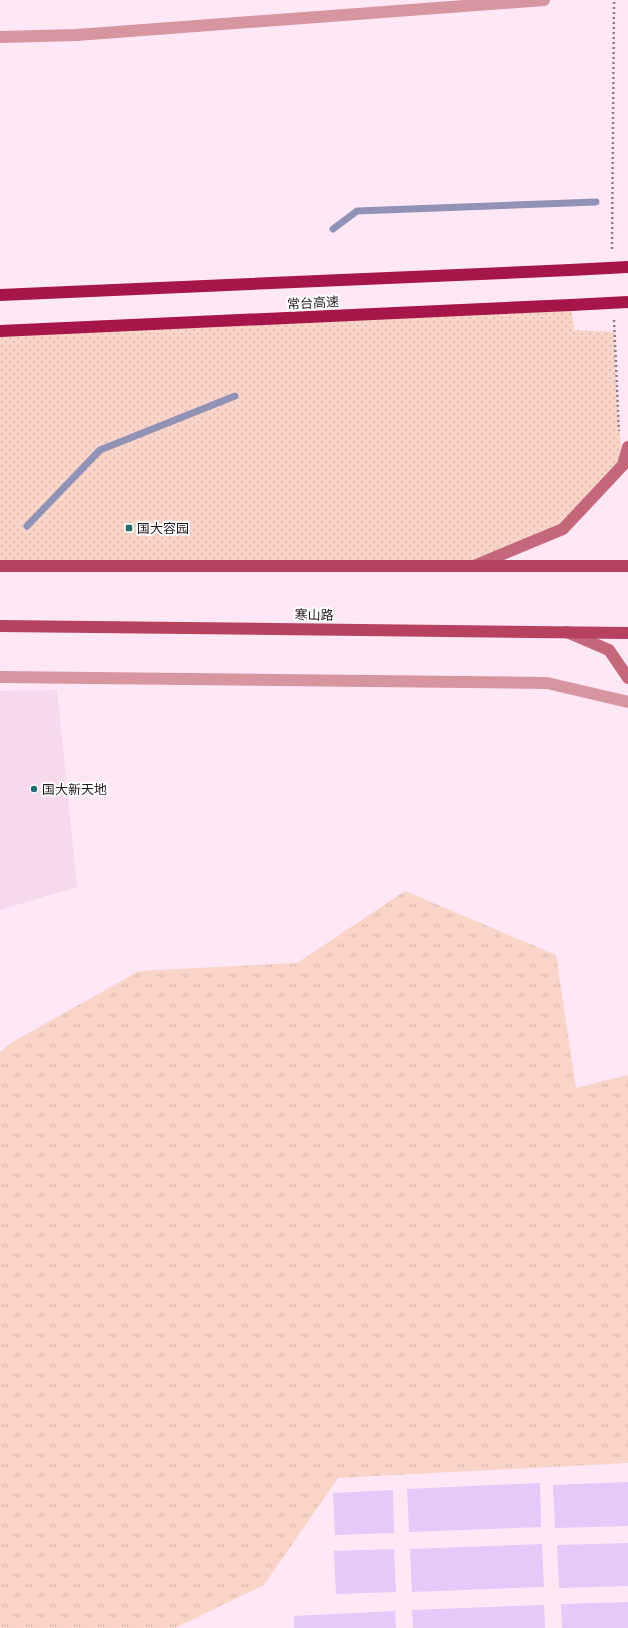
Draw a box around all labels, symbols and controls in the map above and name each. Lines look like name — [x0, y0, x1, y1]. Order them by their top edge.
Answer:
street label: 常台高速 — [287, 294, 339, 312]
place label: 国大容园 — [137, 521, 189, 536]
marker: 国大容园 — [124, 523, 134, 533]
street label: 寒山路 — [294, 607, 334, 623]
place label: 国大新天地 — [42, 782, 107, 797]
marker: 国大新天地 — [29, 784, 39, 794]

